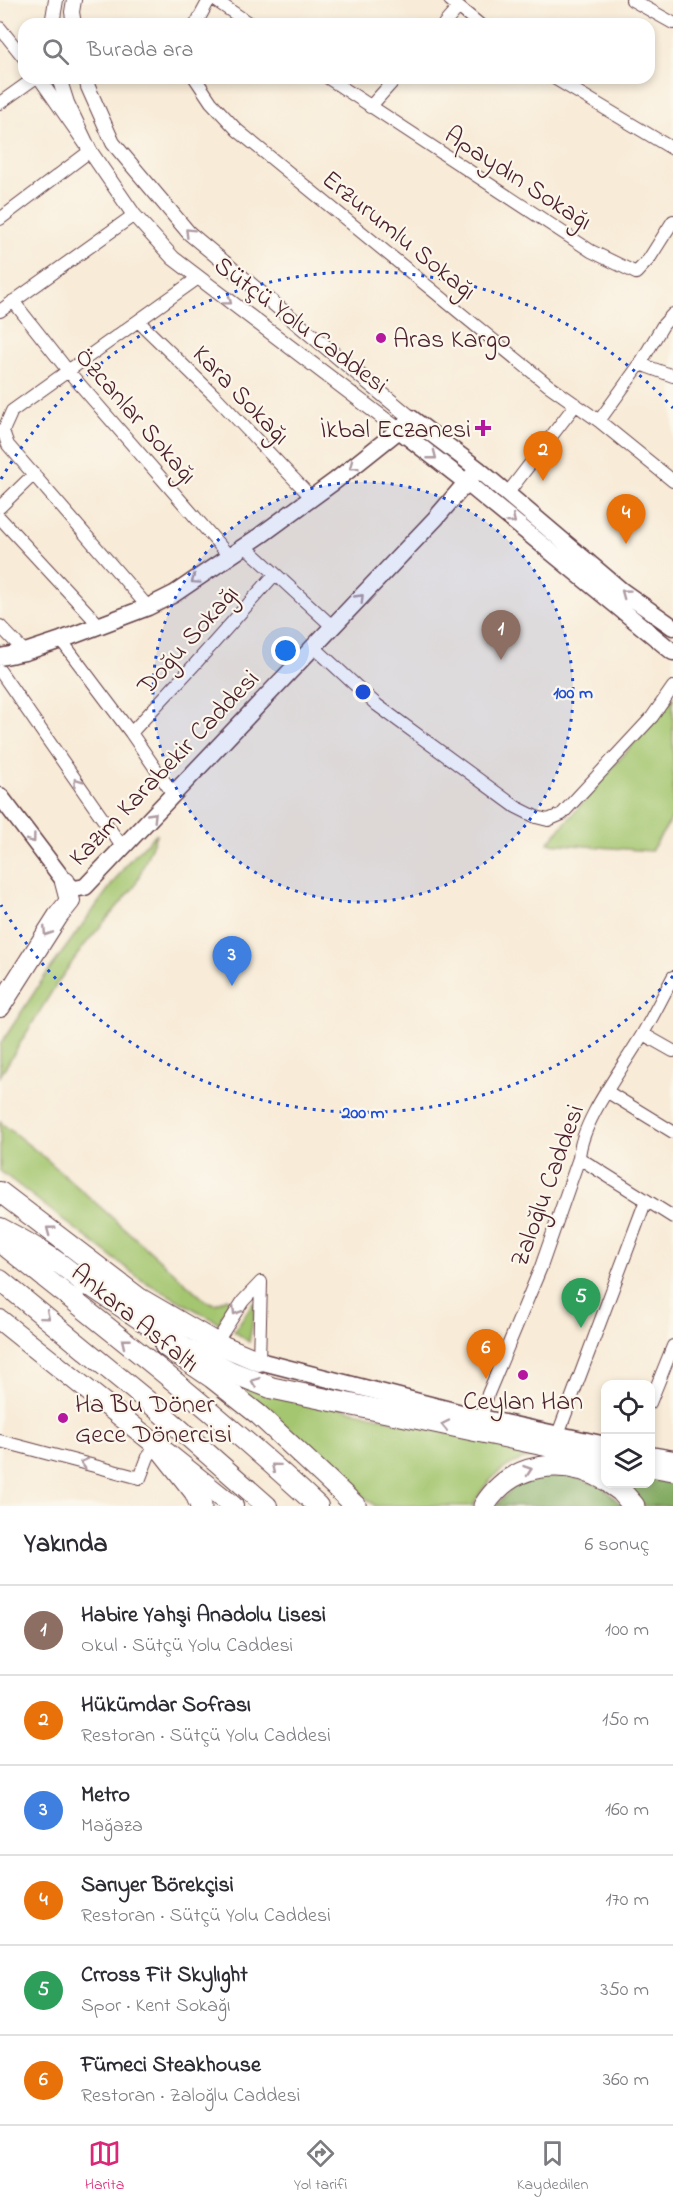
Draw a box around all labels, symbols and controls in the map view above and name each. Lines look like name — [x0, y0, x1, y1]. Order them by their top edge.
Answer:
search box — [18, 18, 655, 84]
icon: search — [39, 35, 72, 68]
text: Burada ara — [87, 35, 193, 67]
street label: Apaydın Sokağı — [436, 117, 599, 242]
street label: Erzurumlu Sokağı — [313, 162, 484, 311]
one-way arrow — [186, 228, 196, 239]
street label: Sütçü Yolu Caddesi — [205, 248, 395, 405]
one-way arrow — [221, 294, 232, 305]
place label: Aras Kargo — [393, 322, 511, 360]
marker: Aras Kargo — [374, 331, 388, 345]
street label: Kara Sokağı — [182, 337, 297, 455]
street label: Özcanlar Sokağı — [64, 340, 205, 494]
place label: İkbal Eczanesi — [320, 412, 471, 450]
marker: İkbal Eczanesi — [476, 421, 490, 435]
pin: 2 — [524, 432, 562, 481]
one-way arrow — [426, 449, 437, 460]
one-way arrow — [349, 459, 360, 470]
pin: 4 — [606, 494, 646, 544]
one-way arrow — [505, 513, 516, 524]
one-way arrow — [190, 573, 201, 584]
street label: Doğu Sokağı — [129, 577, 249, 705]
one-way arrow — [621, 589, 632, 600]
one-way arrow — [352, 595, 363, 606]
pin: 1 — [482, 610, 520, 660]
your location — [271, 636, 300, 665]
street label: Kazım Karabekir Caddesi — [61, 662, 269, 876]
text: 100 m — [553, 681, 593, 707]
centre of rings — [353, 682, 373, 702]
one-way arrow — [73, 778, 84, 789]
one-way arrow — [146, 812, 157, 823]
one-way arrow — [25, 832, 36, 843]
one-way arrow — [43, 926, 55, 936]
pin: 3 — [212, 936, 252, 986]
street label: Zaloğlu Caddesi — [502, 1100, 596, 1272]
text: 200 m — [341, 1101, 385, 1127]
one-way arrow — [46, 1227, 57, 1238]
street label: Ankara Asfaltı — [62, 1255, 207, 1383]
pin: 5 — [562, 1278, 600, 1328]
one-way arrow — [232, 1305, 244, 1315]
one-way arrow — [39, 1309, 50, 1320]
pin: 6 — [466, 1330, 506, 1379]
one-way arrow — [121, 1338, 132, 1349]
marker: Ceylan Han — [516, 1368, 530, 1382]
one-way arrow — [251, 1376, 261, 1389]
map controls — [601, 1380, 655, 1488]
button: locate — [601, 1380, 655, 1434]
place label: Ceylan Han — [463, 1384, 583, 1422]
place label: Ha Bu Döner Gece Dönercisi — [75, 1387, 232, 1455]
marker: Ha Bu Döner Gece Dönercisi — [56, 1411, 70, 1425]
one-way arrow — [441, 1419, 451, 1432]
button: layers — [601, 1434, 655, 1488]
one-way arrow — [79, 1457, 89, 1470]
one-way arrow — [271, 1463, 282, 1474]
one-way arrow — [522, 1465, 533, 1477]
text: Yakında — [24, 1526, 108, 1564]
text: 6 sonuç — [585, 1531, 649, 1560]
text: Habire Yahşi Anadolu Lisesi — [81, 1600, 326, 1632]
text: 1 — [40, 1616, 47, 1645]
text: 100 m — [605, 1616, 649, 1645]
text: Okul · Sütçü Yolu Caddesi — [81, 1632, 293, 1661]
text: Hükümdar Sofrası — [81, 1690, 251, 1722]
text: 2 — [39, 1706, 48, 1735]
text: 150 m — [602, 1706, 649, 1735]
text: Restoran · Sütçü Yolu Caddesi — [81, 1722, 331, 1751]
text: Metro — [81, 1780, 130, 1812]
text: 3 — [39, 1796, 48, 1825]
text: 160 m — [605, 1796, 649, 1825]
text: Mağaza — [81, 1812, 143, 1841]
text: Sarıyer Börekçisi — [81, 1870, 234, 1902]
text: 4 — [39, 1886, 48, 1915]
text: 170 m — [605, 1886, 649, 1915]
text: Restoran · Sütçü Yolu Caddesi — [81, 1902, 331, 1931]
text: Crross Fit Skylıght — [81, 1960, 248, 1992]
text: 5 — [38, 1976, 49, 2005]
text: 350 m — [600, 1976, 649, 2005]
text: Spor · Kent Sokağı — [81, 1992, 231, 2021]
text: Fümeci Steakhouse — [81, 2050, 261, 2082]
text: 6 — [39, 2066, 48, 2095]
text: 360 m — [603, 2066, 649, 2095]
text: Restoran · Zaloğlu Caddesi — [81, 2082, 300, 2111]
tab: Harita — [85, 2137, 124, 2197]
tab: Yol tarifi — [294, 2137, 347, 2197]
tab: Kaydedilen — [517, 2137, 588, 2197]

